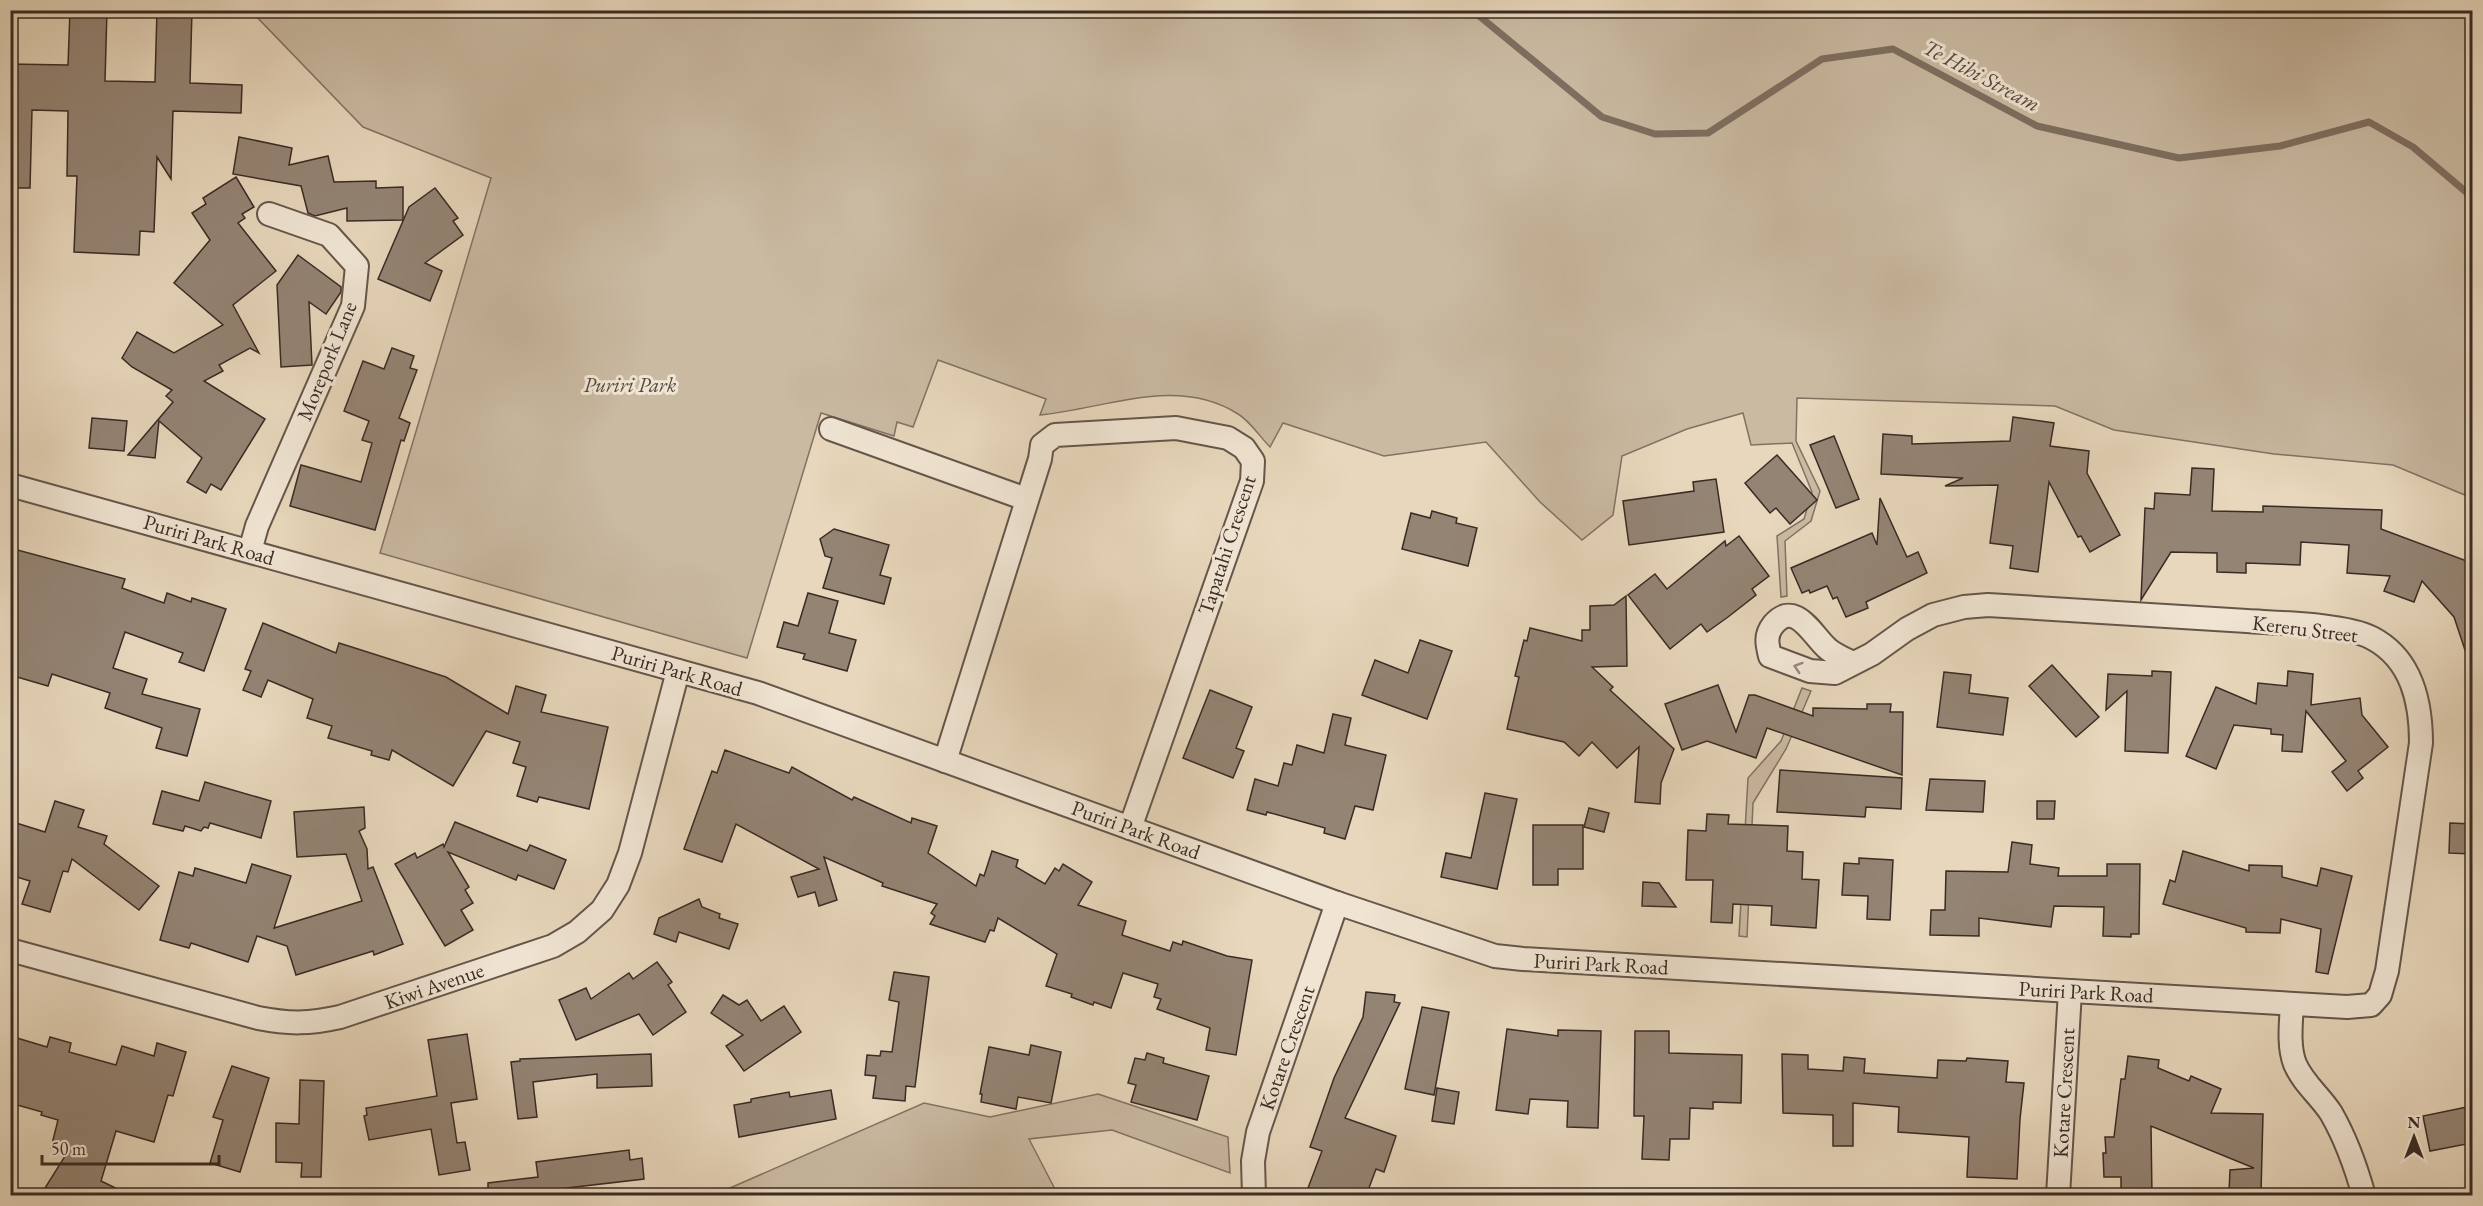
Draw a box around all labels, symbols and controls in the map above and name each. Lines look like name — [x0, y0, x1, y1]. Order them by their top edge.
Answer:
water label: Te Hihi Stream — [1918, 33, 2045, 118]
street label: Morepork Lane — [290, 297, 363, 424]
park label: Puriri Park — [584, 371, 677, 398]
street label: Tapatahi Crescent — [1191, 471, 1262, 618]
street label: Puriri Park Road — [140, 508, 278, 571]
street label: Kereru Street — [2251, 609, 2360, 648]
street label: Puriri Park Road — [608, 639, 746, 702]
one-way arrow — [1793, 662, 1804, 674]
street label: Puriri Park Road — [1068, 794, 1205, 865]
street label: Puriri Park Road — [1533, 946, 1670, 981]
street label: Kiwi Avenue — [381, 956, 487, 1015]
street label: Puriri Park Road — [2018, 974, 2155, 1009]
street label: Kotare Crescent — [1253, 982, 1321, 1114]
street label: Kotare Crescent — [2047, 1027, 2080, 1159]
north arrow — [2384, 1107, 2444, 1167]
text: N — [2408, 1112, 2421, 1133]
scale bar — [42, 1128, 219, 1166]
text: 50 m — [51, 1137, 86, 1160]

